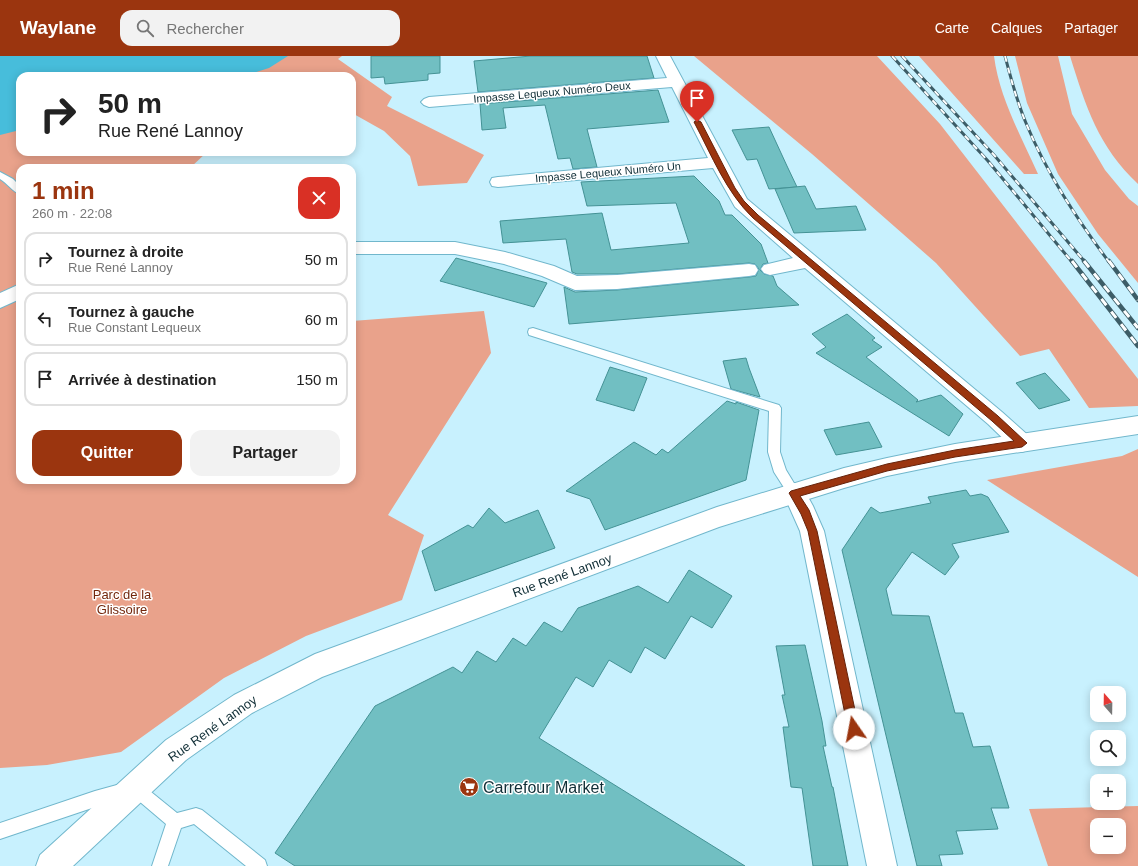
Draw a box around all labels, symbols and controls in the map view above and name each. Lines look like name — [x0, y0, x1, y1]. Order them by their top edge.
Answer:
search box — [120, 10, 400, 46]
text: Waylane — [20, 17, 96, 38]
icon: search — [134, 17, 156, 39]
text: Rechercher — [166, 20, 244, 37]
text: Carte — [935, 20, 969, 36]
text: Calques — [991, 20, 1042, 36]
text: Partager — [1064, 20, 1118, 36]
street label: Impasse Lequeux Numéro Deux — [473, 79, 632, 105]
pin — [680, 81, 714, 122]
icon: arrive — [686, 87, 708, 109]
icon: right — [32, 88, 84, 140]
text: 50 m — [98, 88, 162, 119]
text: Rue René Lannoy — [98, 121, 243, 141]
street label: Impasse Lequeux Numéro Un — [535, 160, 681, 184]
text: 1 min — [32, 177, 95, 204]
button: close — [298, 177, 340, 219]
text: 260 m · 22:08 — [32, 206, 112, 221]
text: Tournez à droite — [68, 243, 184, 260]
icon: right — [34, 248, 56, 270]
text: 50 m — [305, 251, 338, 268]
text: Rue René Lannoy — [68, 260, 173, 275]
text: Tournez à gauche — [68, 303, 194, 320]
icon: left — [34, 308, 56, 330]
text: 60 m — [305, 311, 338, 328]
text: Rue Constant Lequeux — [68, 320, 201, 335]
icon: arrive — [34, 368, 56, 390]
text: Arrivée à destination — [68, 371, 216, 388]
text: 150 m — [296, 371, 338, 388]
button: Quitter — [32, 430, 182, 476]
button: Partager — [190, 430, 340, 476]
street label: Rue René Lannoy — [510, 550, 614, 600]
park label: Parc de la Glissoire — [93, 587, 152, 617]
north arrow — [1090, 686, 1126, 722]
map controls — [1090, 686, 1126, 854]
street label: Rue René Lannoy — [165, 692, 260, 765]
position arrow — [833, 708, 875, 750]
button: search — [1090, 730, 1126, 766]
button: + — [1090, 774, 1126, 810]
supermarket icon: Carrefour Market — [458, 776, 480, 798]
place label: Carrefour Market — [483, 779, 604, 796]
button: − — [1090, 818, 1126, 854]

